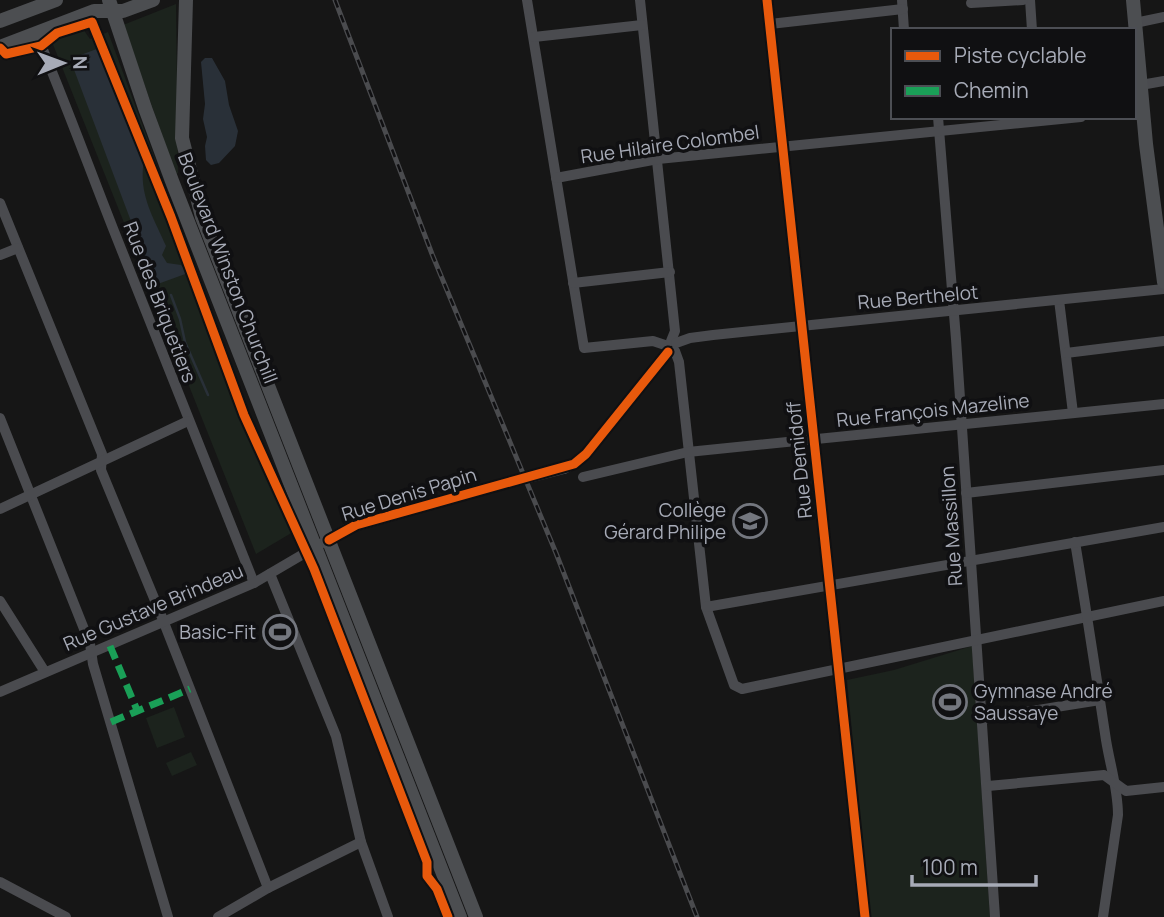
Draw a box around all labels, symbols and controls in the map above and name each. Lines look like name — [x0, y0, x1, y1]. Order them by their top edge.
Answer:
north arrow — [28, 28, 98, 98]
legend — [891, 28, 1136, 119]
text: Piste cyclable — [954, 41, 1086, 69]
text: N — [67, 56, 93, 70]
text: Chemin — [954, 76, 1029, 104]
street label: Rue Hilaire Colombel — [579, 119, 761, 169]
street label: Boulevard Winston Churchill — [172, 149, 284, 387]
street label: Rue des Briquetiers — [117, 218, 203, 386]
street label: Rue Berthelot — [857, 279, 979, 315]
street label: Rue François Mazeline — [835, 387, 1031, 433]
street label: Rue Demidoff — [780, 400, 818, 520]
street label: Rue Denis Papin — [338, 461, 480, 527]
street label: Rue Massillon — [934, 465, 968, 587]
place label: Collège Gérard Philipe — [604, 497, 726, 545]
school or university icon: Collège Gérard Philipe — [731, 502, 769, 540]
street label: Rue Gustave Brindeau — [59, 557, 247, 657]
sports icon: Basic-Fit — [261, 613, 299, 651]
place label: Basic-Fit — [179, 619, 256, 645]
place label: Gymnase André Saussaye — [974, 678, 1113, 726]
sports icon: Gymnase André Saussaye — [931, 683, 969, 721]
scale bar — [912, 844, 1036, 888]
text: 100 m — [922, 853, 978, 881]

